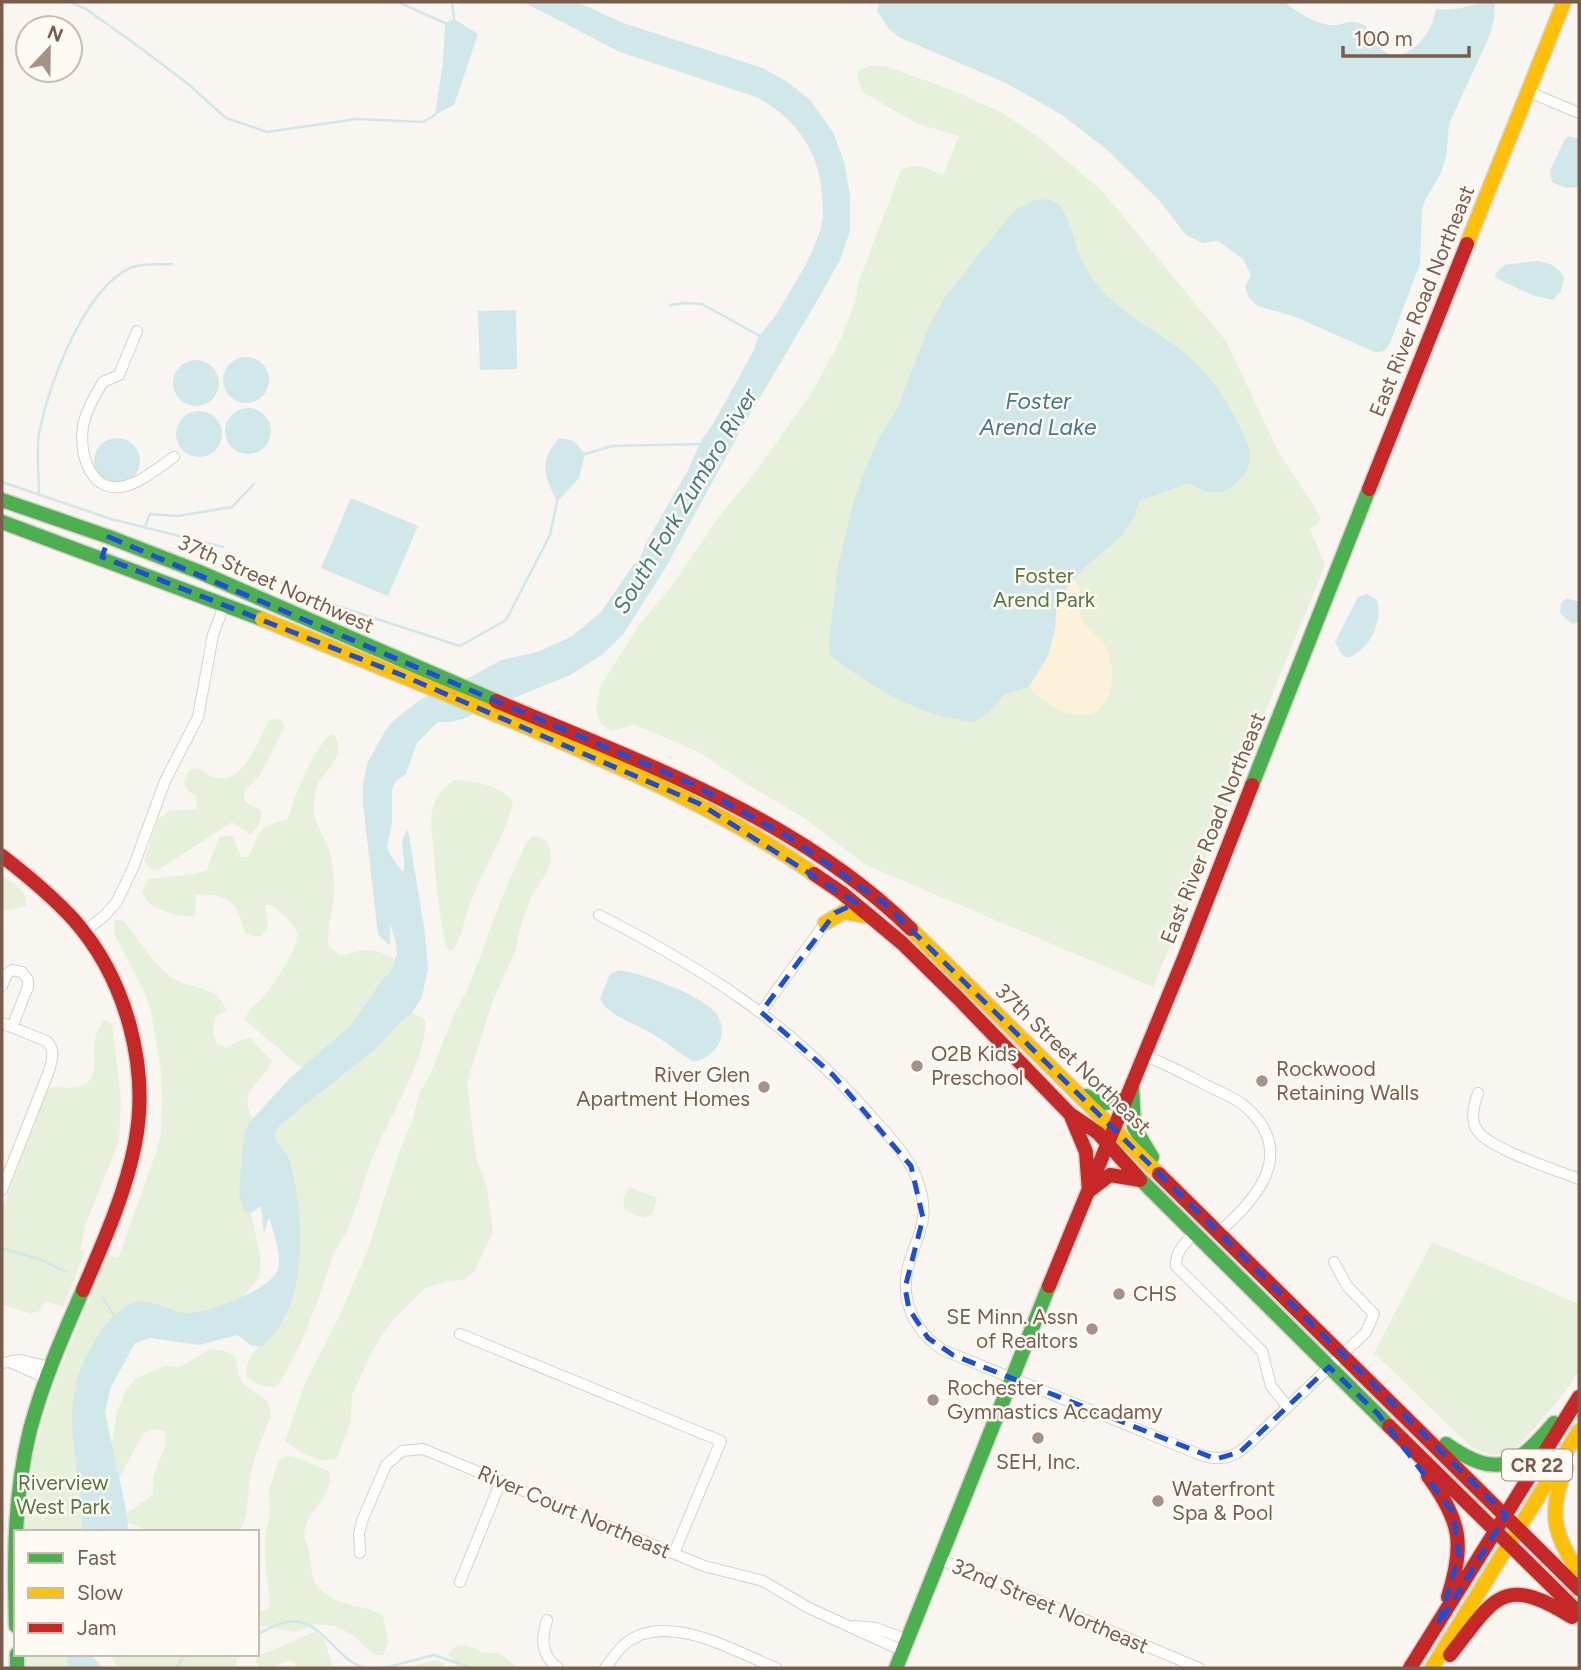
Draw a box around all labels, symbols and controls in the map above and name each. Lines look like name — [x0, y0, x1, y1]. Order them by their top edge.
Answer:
north arrow — [14, 14, 84, 84]
scale bar — [1343, 14, 1469, 58]
text: N — [44, 20, 66, 47]
text: 100 m — [1354, 26, 1413, 51]
street label: East River Road Northeast — [1364, 182, 1479, 420]
water label: South Fork Zumbro River — [607, 382, 764, 619]
water label: Foster Arend Lake — [978, 387, 1097, 441]
street label: 37th Street Northwest — [174, 529, 378, 638]
park label: Foster Arend Park — [993, 563, 1096, 612]
street label: East River Road Northeast — [1155, 709, 1270, 947]
street label: 37th Street Northeast — [990, 978, 1156, 1139]
place label: O2B Kids Preschool — [931, 1041, 1023, 1090]
place label: Rockwood Retaining Walls — [1276, 1056, 1419, 1105]
marker: O2B Kids Preschool — [909, 1058, 925, 1074]
place label: River Glen Apartment Homes — [576, 1062, 750, 1111]
marker: Rockwood Retaining Walls — [1254, 1073, 1270, 1089]
marker: River Glen Apartment Homes — [756, 1079, 772, 1095]
place label: CHS — [1133, 1281, 1177, 1306]
marker: CHS — [1111, 1286, 1127, 1302]
place label: SE Minn. Assn of Realtors — [946, 1304, 1078, 1353]
marker: SE Minn. Assn of Realtors — [1084, 1321, 1100, 1337]
place label: Rochester Gymnastics Accadamy — [947, 1375, 1163, 1424]
marker: Rochester Gymnastics Accadamy — [925, 1392, 941, 1408]
marker: SEH, Inc. — [1030, 1430, 1046, 1446]
place label: SEH, Inc. — [996, 1449, 1080, 1474]
road number: CR 22 — [1502, 1450, 1572, 1480]
street label: River Court Northeast — [474, 1460, 674, 1563]
park label: Riverview West Park — [16, 1470, 111, 1519]
place label: Waterfront Spa & Pool — [1172, 1476, 1275, 1525]
marker: Waterfront Spa & Pool — [1150, 1493, 1166, 1509]
legend — [14, 1530, 259, 1656]
text: Fast — [77, 1545, 117, 1570]
street label: 32nd Street Northeast — [948, 1553, 1152, 1658]
text: Slow — [77, 1580, 123, 1605]
text: Jam — [77, 1615, 116, 1640]

